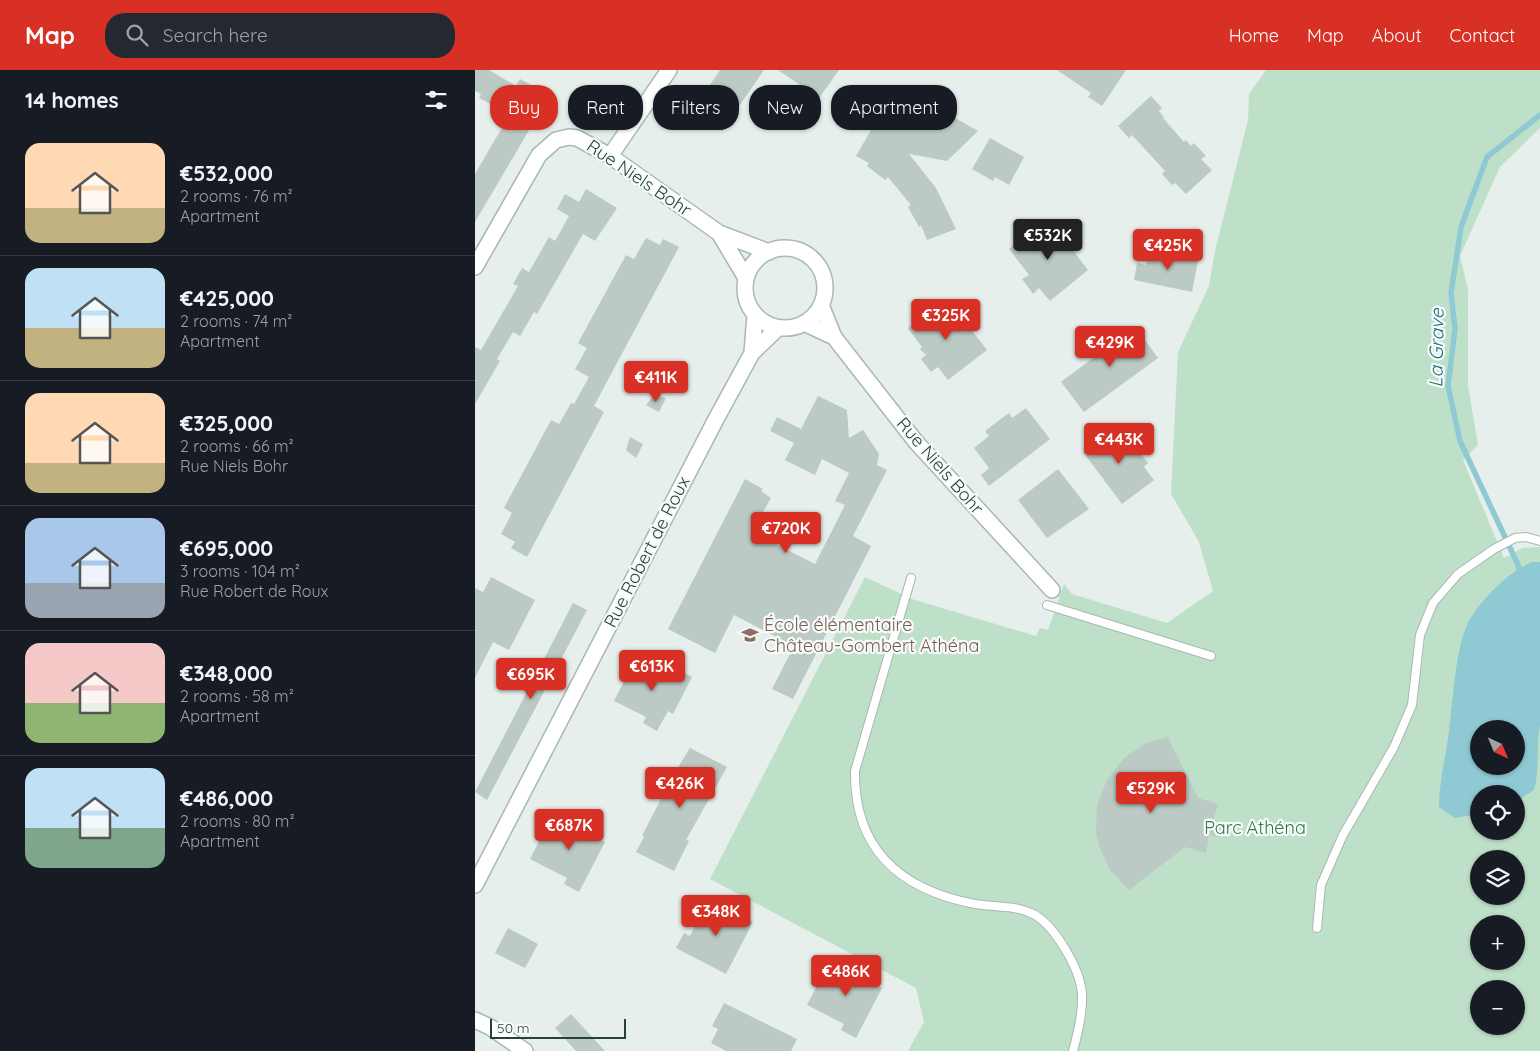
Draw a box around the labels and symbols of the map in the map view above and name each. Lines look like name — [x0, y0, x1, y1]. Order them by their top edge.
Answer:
street label: Rue Niels Bohr — [582, 134, 696, 221]
pin: €532K — [1013, 218, 1083, 261]
pin: €425K — [1133, 228, 1203, 271]
pin: €325K — [911, 298, 981, 341]
water label: La Grave — [1423, 307, 1449, 388]
pin: €429K — [1075, 326, 1145, 368]
pin: €411K — [621, 360, 691, 403]
street label: Rue Niels Bohr — [892, 412, 989, 519]
pin: €443K — [1084, 422, 1154, 465]
street label: Rue Robert de Roux — [598, 472, 695, 631]
pin: €720K — [751, 512, 821, 554]
place label: École élémentaire Château-Gombert Athéna — [764, 613, 979, 657]
school or university icon: École élémentaire Château-Gombert Athéna — [740, 625, 760, 645]
pin: €613K — [617, 650, 687, 692]
pin: €695K — [496, 658, 566, 700]
north arrow — [1470, 720, 1525, 775]
pin: €426K — [645, 766, 715, 809]
pin: €529K — [1116, 772, 1186, 814]
pin: €687K — [534, 808, 604, 851]
park label: Parc Athéna — [1204, 816, 1306, 839]
pin: €348K — [681, 894, 751, 937]
pin: €486K — [811, 954, 881, 997]
scale bar — [490, 1016, 626, 1039]

